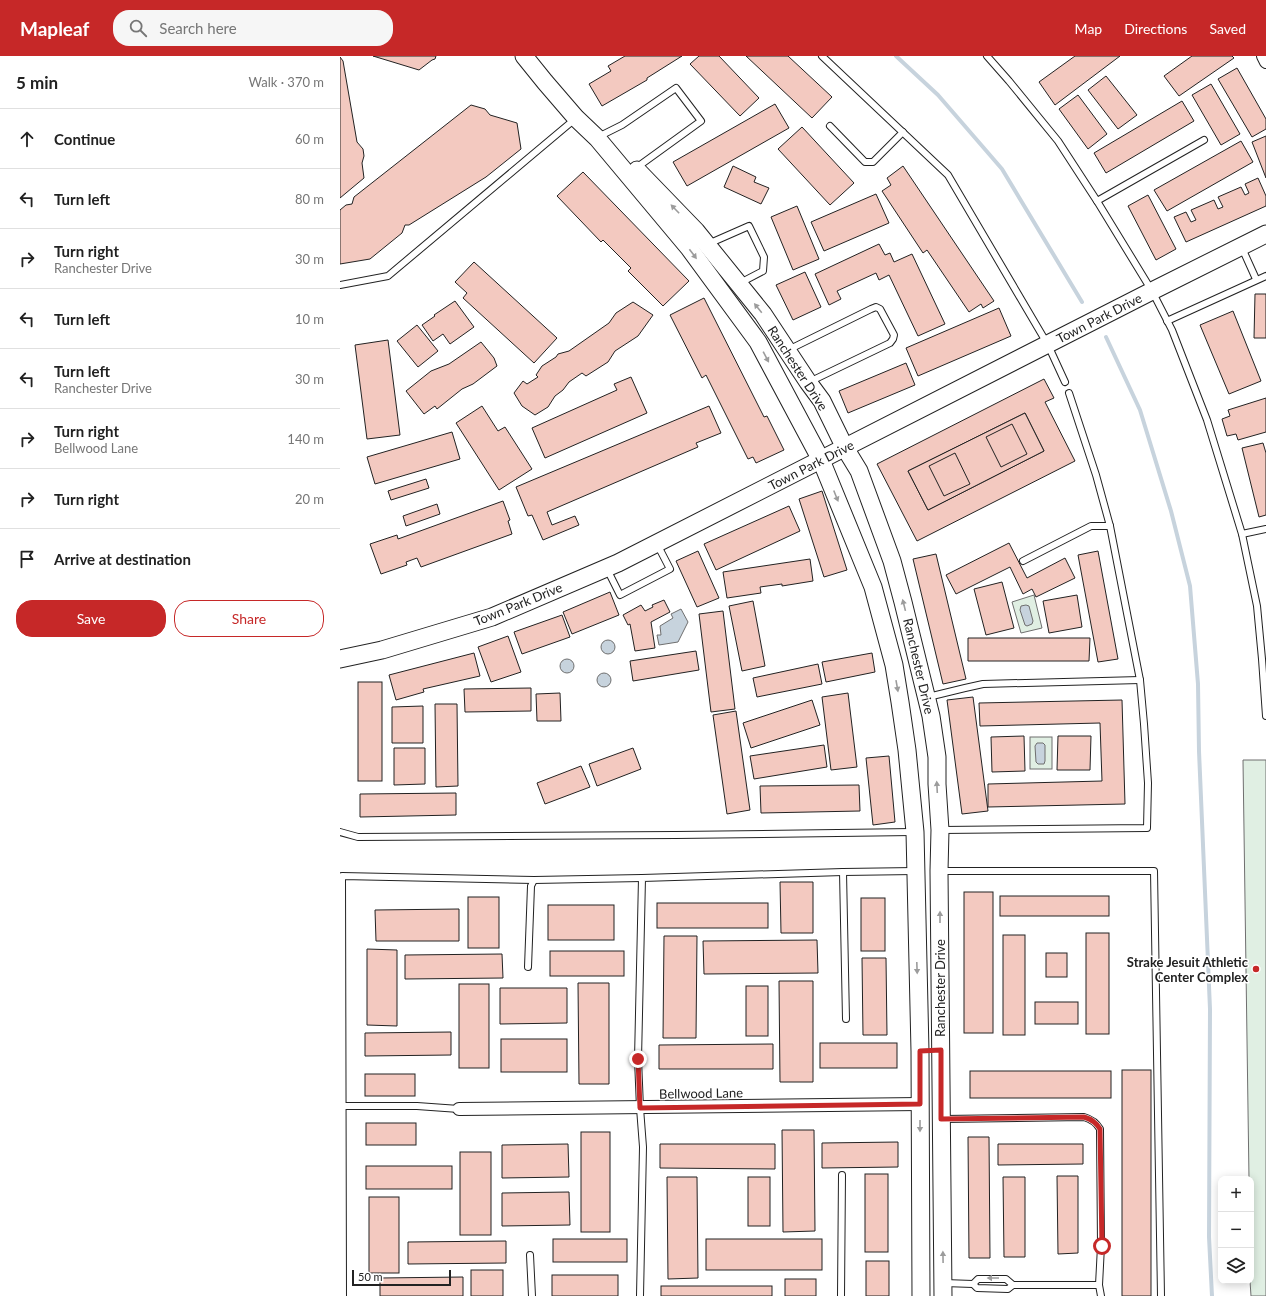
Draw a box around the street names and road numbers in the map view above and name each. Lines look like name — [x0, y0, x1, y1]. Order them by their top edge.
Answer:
street label: Town Park Drive — [1054, 290, 1145, 346]
street label: Ranchester Drive — [765, 323, 831, 414]
street label: Town Park Drive — [766, 437, 857, 493]
street label: Town Park Drive — [471, 579, 565, 629]
street label: Ranchester Drive — [900, 616, 938, 716]
street label: Ranchester Drive — [932, 939, 948, 1037]
street label: Bellwood Lane — [659, 1084, 743, 1102]

